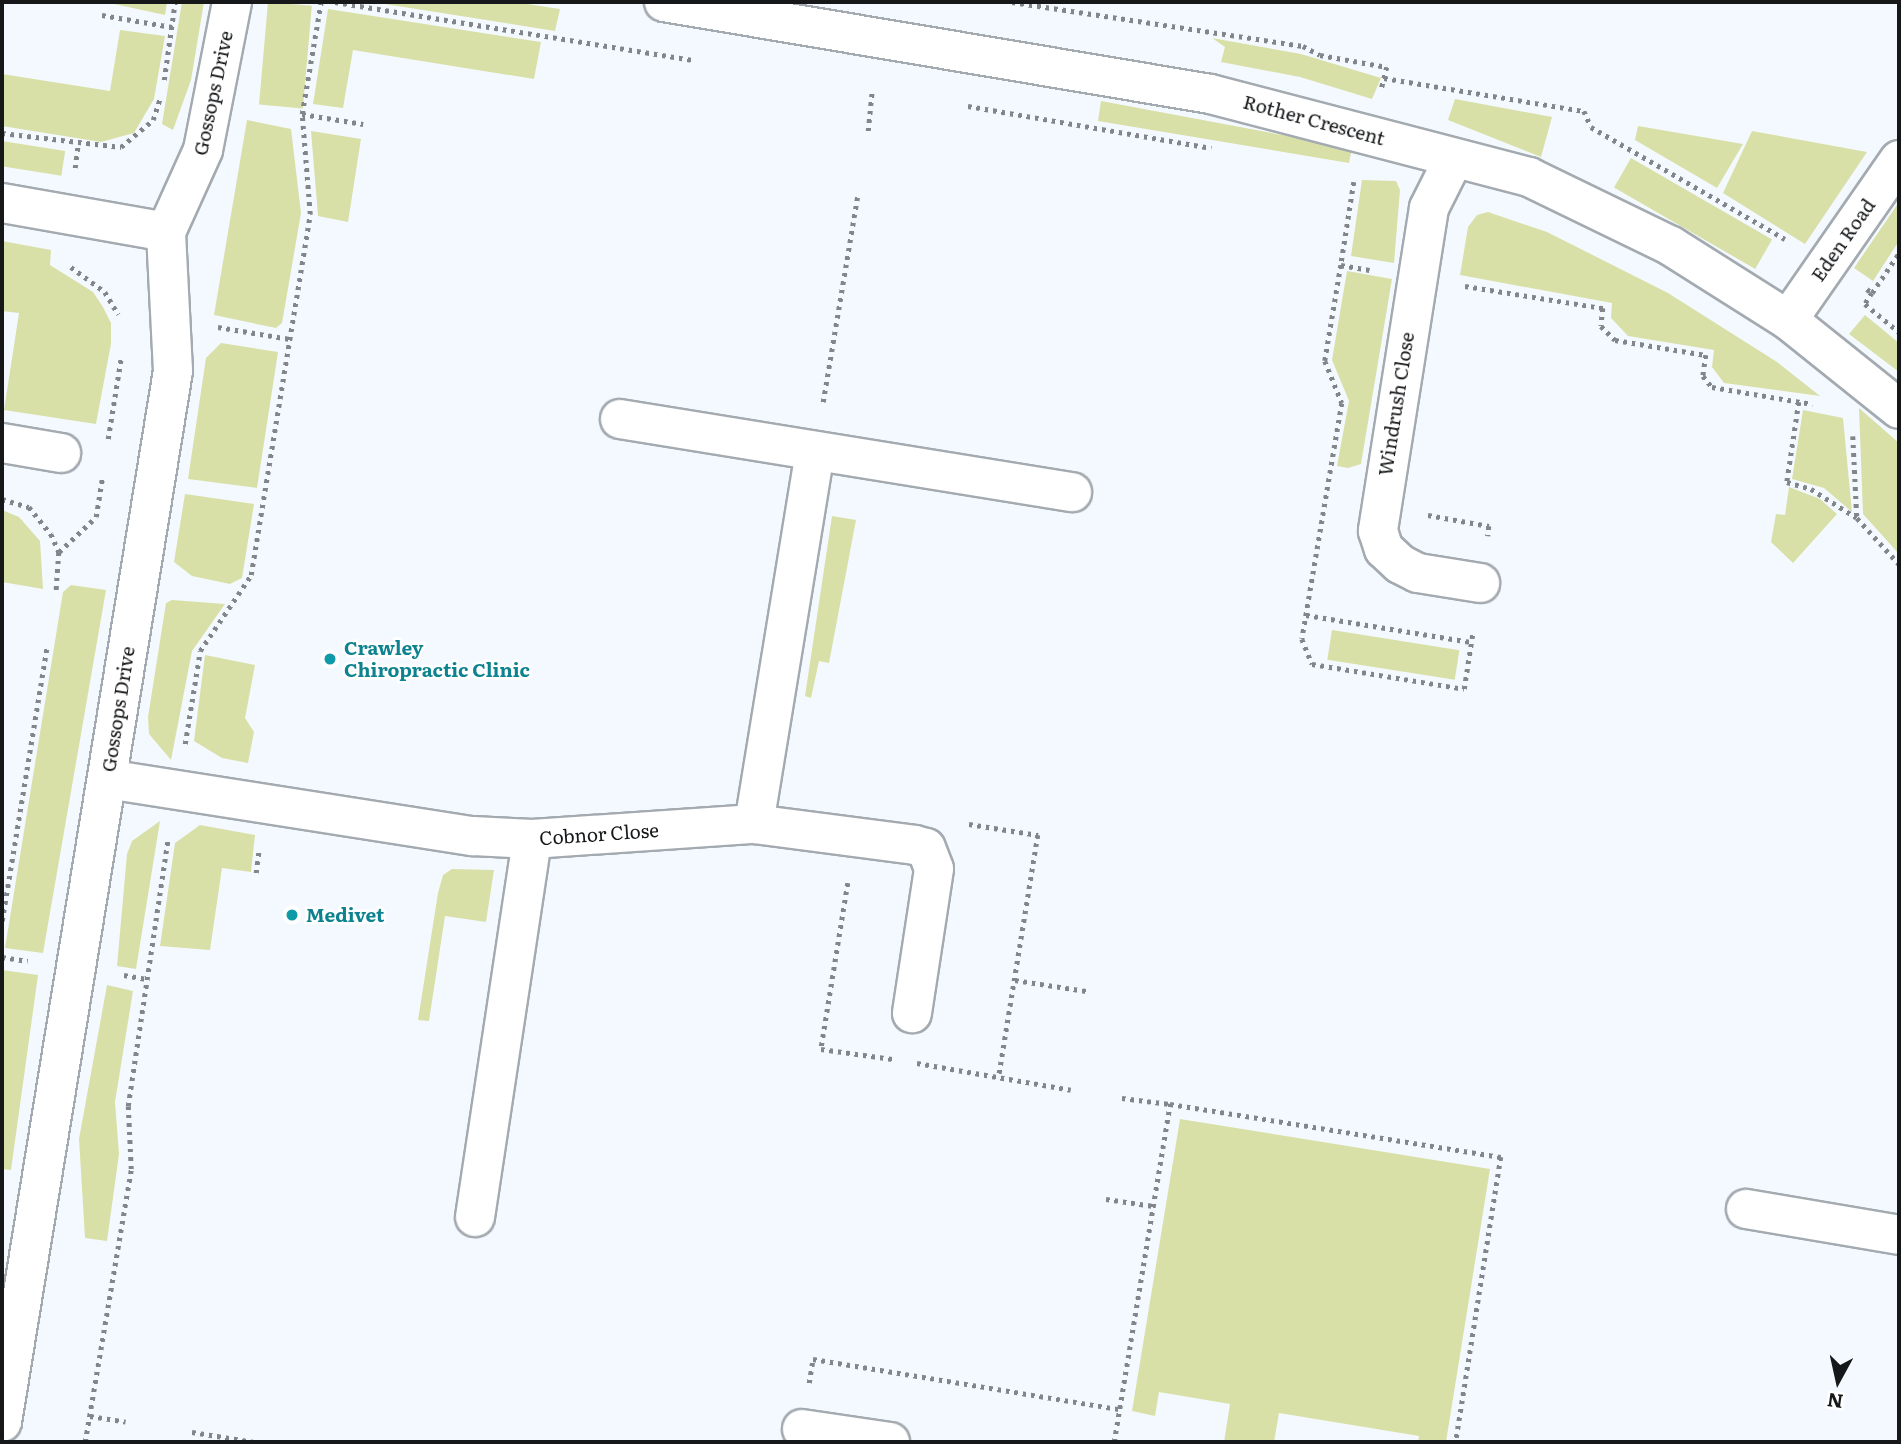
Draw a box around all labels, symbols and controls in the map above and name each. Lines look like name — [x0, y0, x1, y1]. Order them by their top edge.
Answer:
street label: Gossops Drive — [189, 29, 237, 157]
street label: Rother Crescent — [1241, 90, 1387, 150]
street label: Eden Road — [1806, 194, 1880, 286]
street label: Windrush Close — [1373, 330, 1419, 478]
place label: Crawley Chiropractic Clinic — [344, 637, 530, 681]
street label: Gossops Drive — [97, 645, 139, 773]
marker: Crawley Chiropractic Clinic — [322, 651, 338, 667]
street label: Cobnor Close — [538, 818, 660, 850]
place label: Medivet — [306, 904, 384, 926]
marker: Medivet — [284, 907, 300, 923]
north arrow — [1803, 1346, 1873, 1416]
text: N — [1825, 1387, 1845, 1417]

